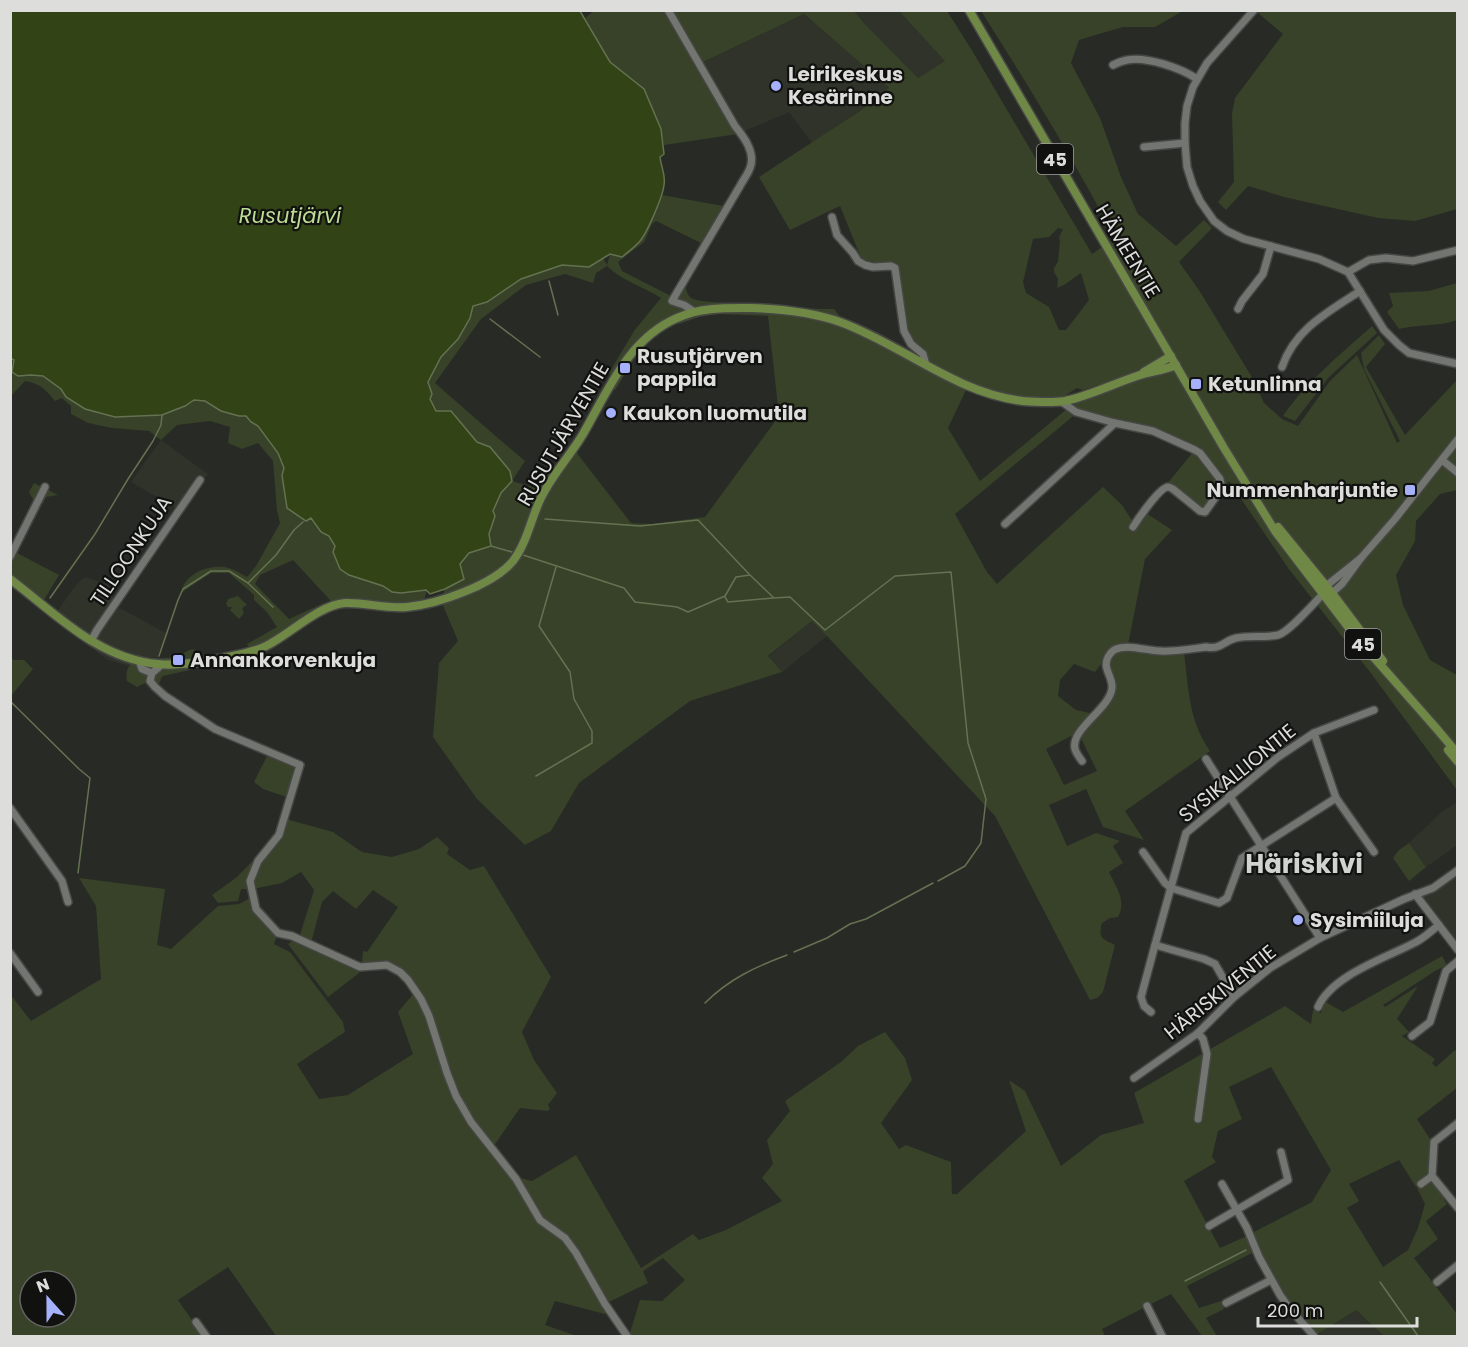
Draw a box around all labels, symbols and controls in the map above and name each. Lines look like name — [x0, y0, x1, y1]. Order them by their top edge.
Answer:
place label: Leirikeskus Kesärinne — [788, 60, 903, 111]
marker: Leirikeskus Kesärinne — [769, 79, 783, 93]
road number: 45 — [1037, 144, 1073, 174]
street label: HÄMEENTIE — [1089, 199, 1167, 303]
water label: Rusutjärvi — [239, 201, 342, 230]
place label: Rusutjärven pappila — [637, 342, 763, 393]
street label: RUSUTJÄRVENTIE — [510, 357, 616, 511]
marker: Rusutjärven pappila — [618, 361, 632, 375]
place label: Ketunlinna — [1208, 370, 1322, 398]
marker: Ketunlinna — [1189, 377, 1203, 391]
place label: Kaukon luomutila — [623, 399, 807, 427]
marker: Kaukon luomutila — [604, 406, 618, 420]
place label: Nummenharjuntie — [1207, 476, 1398, 504]
marker: Nummenharjuntie — [1403, 483, 1417, 497]
street label: TILLOONKUJA — [84, 490, 178, 612]
road number: 45 — [1345, 629, 1381, 659]
place label: Annankorvenkuja — [190, 646, 376, 674]
marker: Annankorvenkuja — [171, 653, 185, 667]
street label: SYSIKALLIONTIE — [1172, 717, 1302, 829]
district label: Häriskivi — [1245, 846, 1363, 882]
place label: Sysimiiluja — [1310, 906, 1424, 934]
marker: Sysimiiluja — [1291, 913, 1305, 927]
street label: HÄRISKIVENTIE — [1158, 938, 1282, 1046]
north arrow — [18, 1269, 78, 1329]
text: N — [33, 1273, 53, 1298]
scale bar — [1258, 1290, 1417, 1328]
text: 200 m — [1267, 1298, 1323, 1323]

